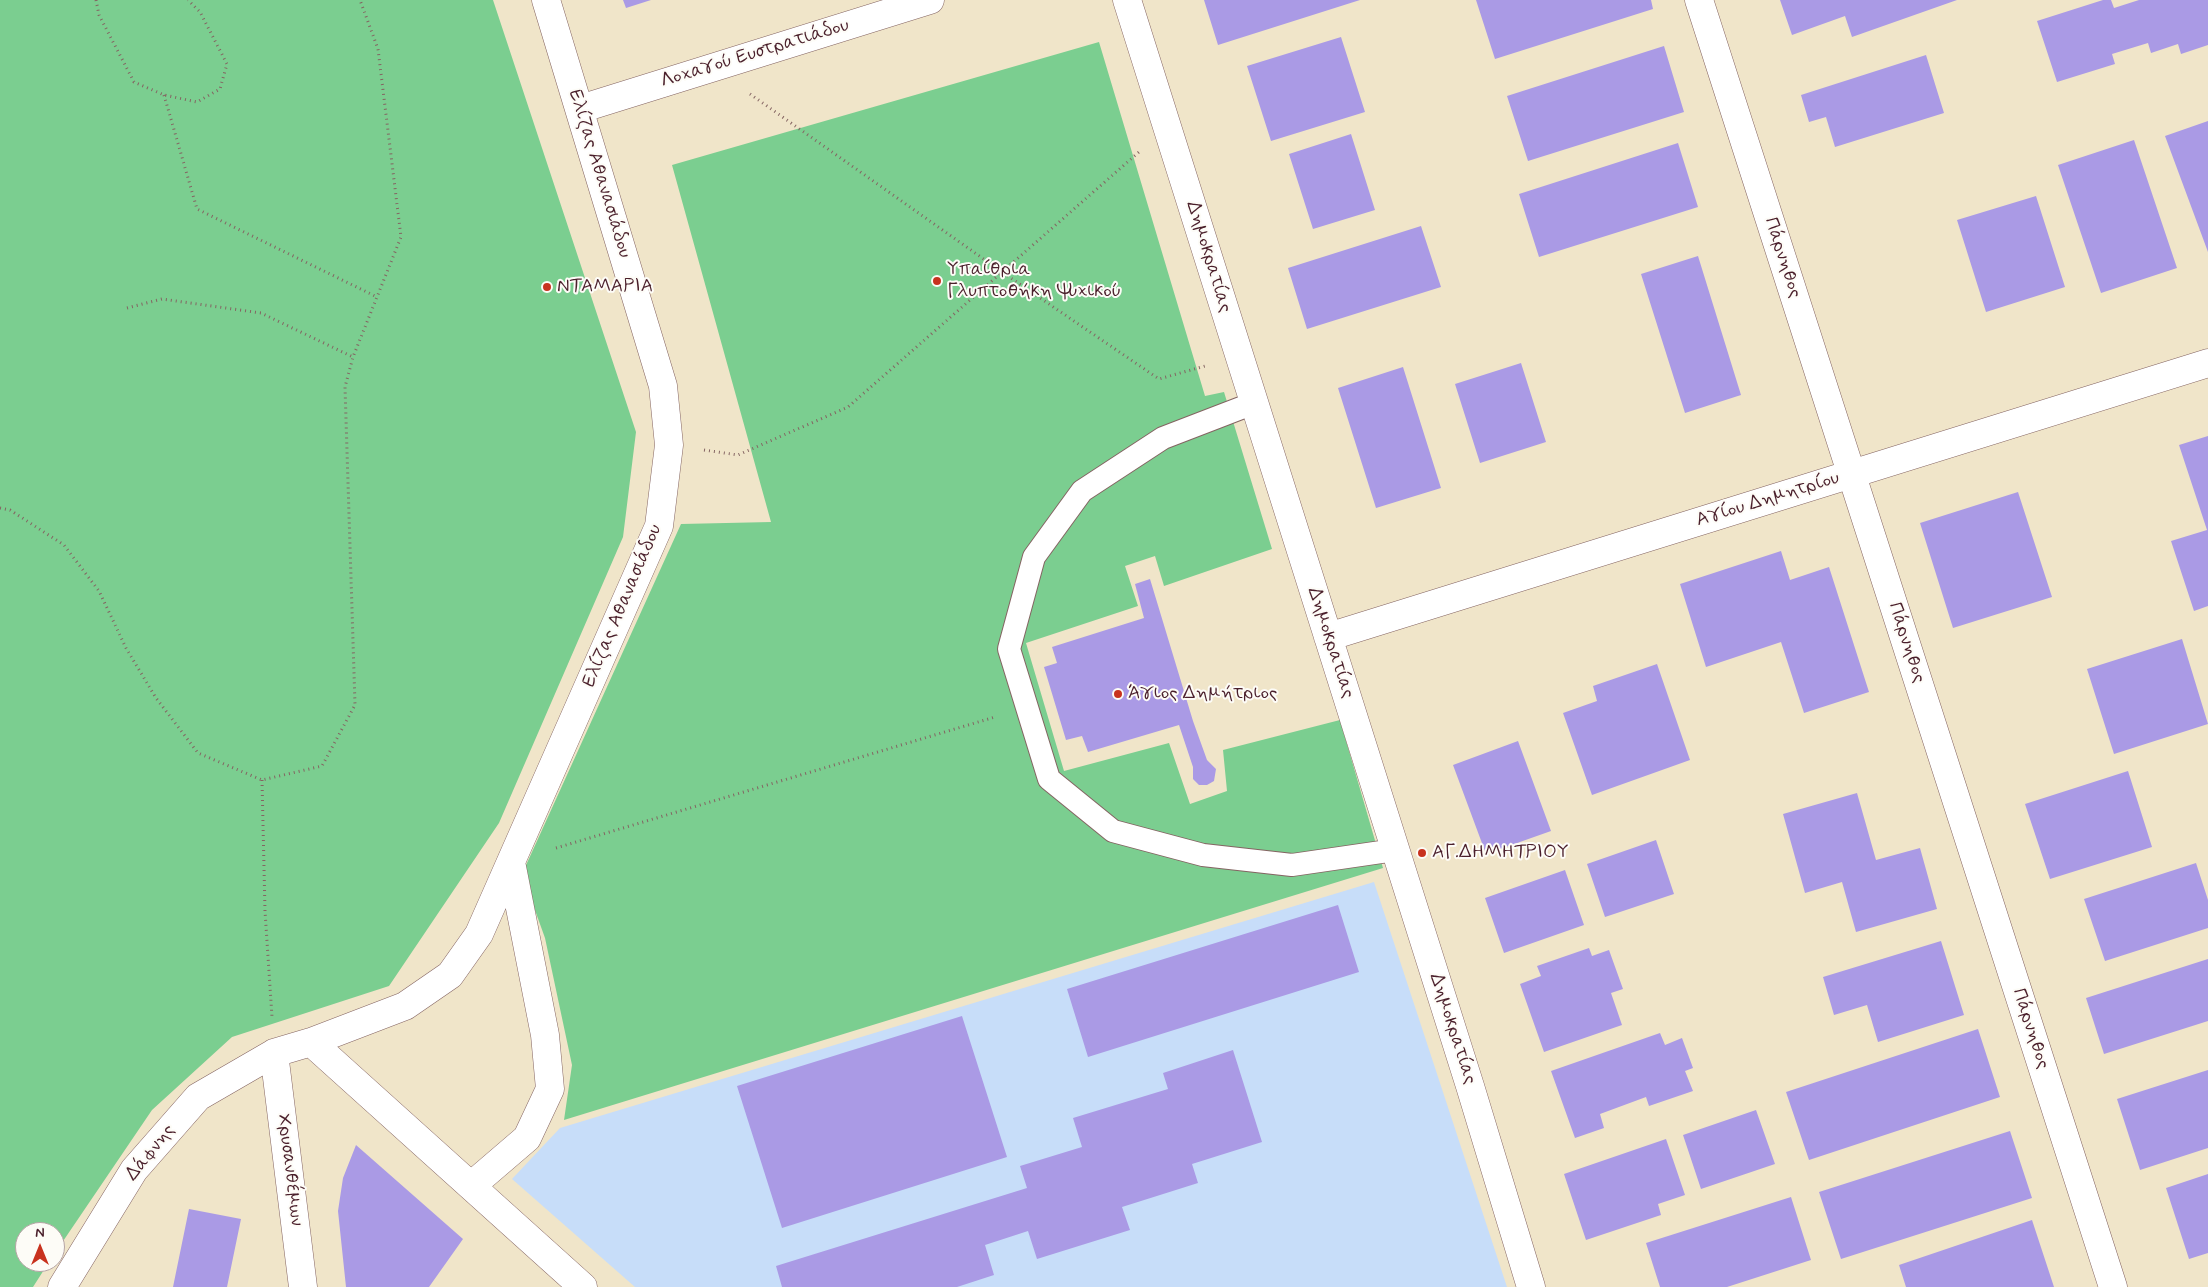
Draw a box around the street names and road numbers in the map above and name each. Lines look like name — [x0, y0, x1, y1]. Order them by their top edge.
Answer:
street label: Λοχαγού Ευστρατιάδου — [658, 14, 852, 94]
street label: Ελίζας Αθανασιάδου — [563, 87, 635, 261]
street label: Δημοκρατίας — [1180, 198, 1236, 316]
street label: Πάρνηθος — [1758, 215, 1806, 301]
street label: Αγίου Δημητρίου — [1694, 467, 1842, 533]
street label: Ελίζας Αθανασιάδου — [578, 521, 668, 691]
street label: Δημοκρατίας — [1301, 585, 1359, 701]
street label: Πάρνηθος — [1882, 600, 1930, 686]
street label: Δημοκρατίας — [1423, 971, 1481, 1087]
street label: Πάρνηθος — [2006, 986, 2054, 1072]
street label: Χρυσανθέμων — [271, 1113, 307, 1227]
street label: Δάφνης — [121, 1120, 181, 1186]

